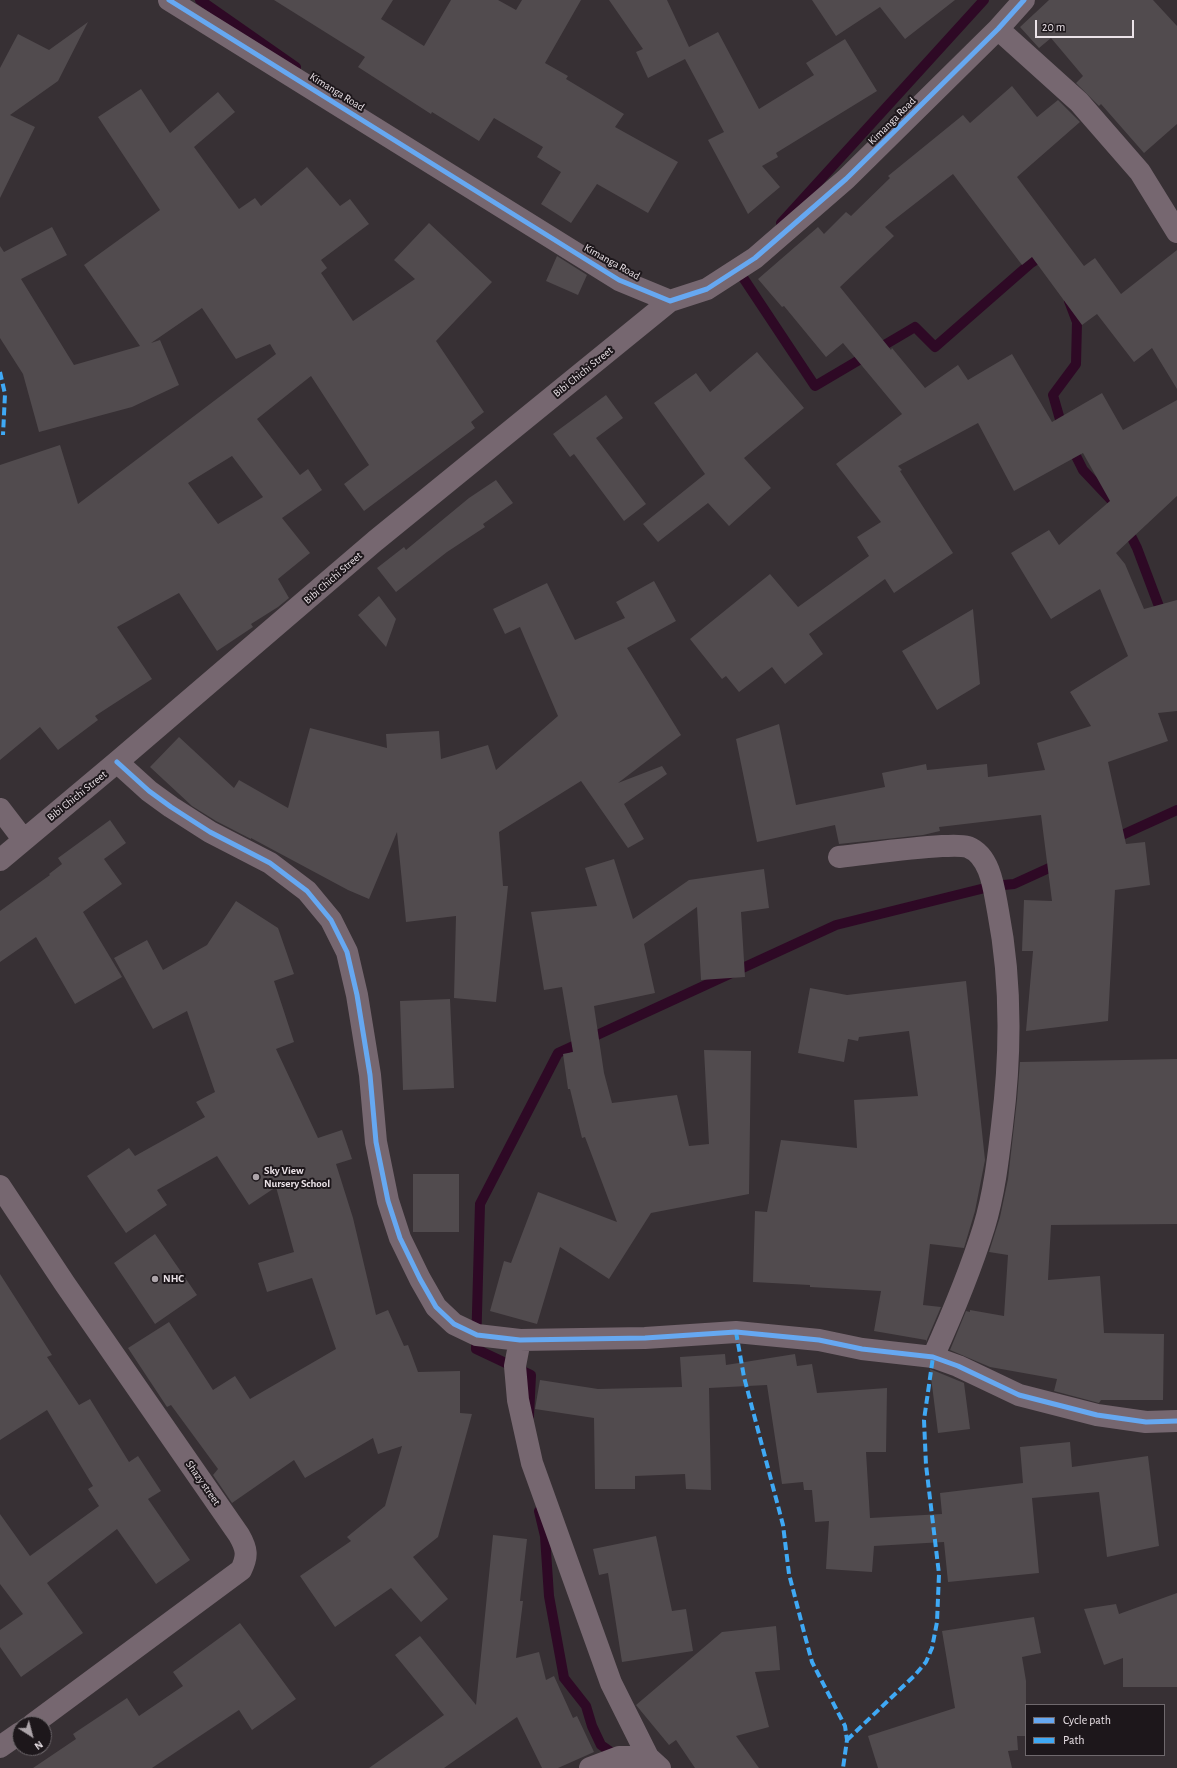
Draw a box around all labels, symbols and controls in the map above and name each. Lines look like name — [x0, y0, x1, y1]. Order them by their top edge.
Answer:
scale bar — [1037, 12, 1136, 38]
text: 20 m — [1042, 21, 1065, 33]
street label: Kimanga Road — [307, 70, 367, 114]
street label: Kimanga Road — [865, 94, 919, 148]
street label: Kimanga Road — [582, 241, 642, 283]
street label: Bibi Chichi Street — [550, 344, 616, 400]
street label: Bibi Chichi Street — [301, 549, 365, 607]
street label: Bibi Chichi Street — [44, 768, 110, 824]
place label: Sky View Nursery School — [264, 1164, 330, 1190]
marker: Sky View Nursery School — [251, 1172, 261, 1182]
place label: NHC — [163, 1272, 184, 1286]
marker: NHC — [150, 1274, 160, 1284]
street label: Shazy street — [183, 1458, 223, 1508]
legend — [1025, 1704, 1165, 1756]
text: Cycle path — [1063, 1714, 1111, 1726]
north arrow — [12, 1716, 52, 1756]
text: Path — [1063, 1734, 1085, 1746]
text: N — [32, 1739, 45, 1752]

